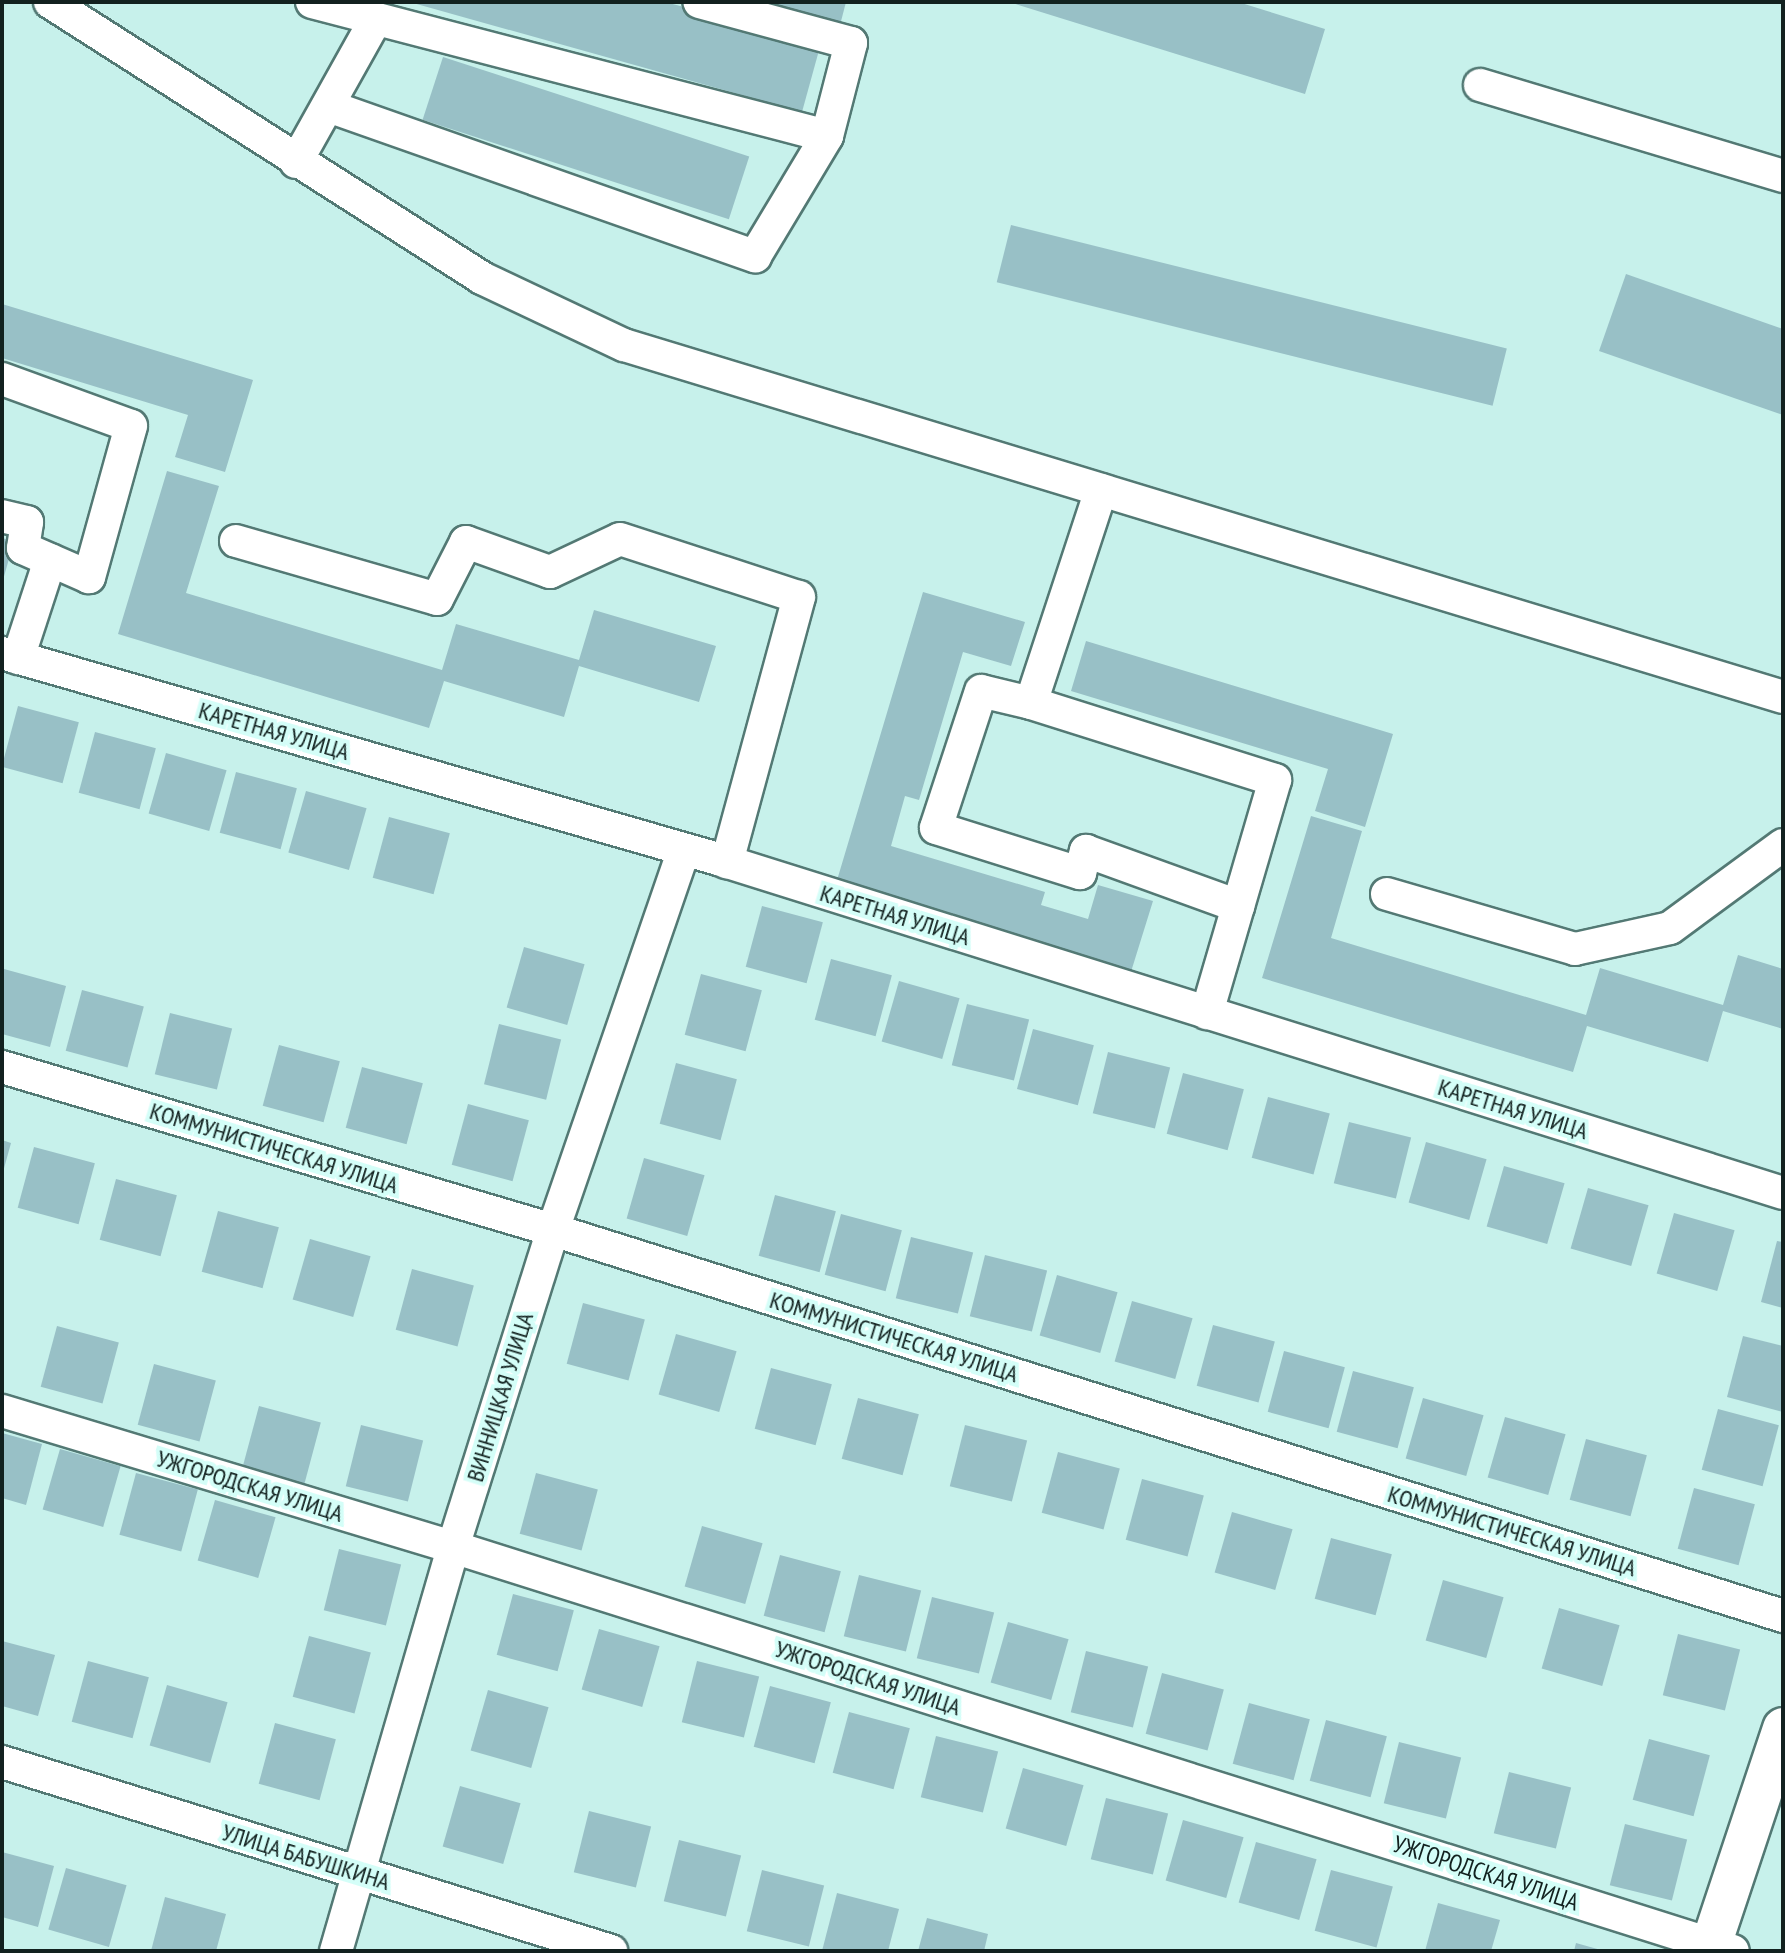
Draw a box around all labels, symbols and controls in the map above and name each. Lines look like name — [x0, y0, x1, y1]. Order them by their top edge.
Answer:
street label: КАРЕТНАЯ УЛИЦА — [195, 696, 353, 766]
street label: КАРЕТНАЯ УЛИЦА — [816, 878, 974, 952]
street label: КАРЕТНАЯ УЛИЦА — [1434, 1072, 1592, 1146]
street label: КОММУНИСТИЧЕСКАЯ УЛИЦА — [146, 1096, 402, 1200]
street label: КОММУНИСТИЧЕСКАЯ УЛИЦА — [766, 1285, 1022, 1389]
street label: ВИННИЦКАЯ УЛИЦА — [461, 1309, 539, 1485]
street label: УЖГОРОДСКАЯ УЛИЦА — [153, 1444, 347, 1528]
street label: КОММУНИСТИЧЕСКАЯ УЛИЦА — [1384, 1479, 1640, 1583]
street label: УЖГОРОДСКАЯ УЛИЦА — [771, 1634, 965, 1722]
street label: УЛИЦА БАБУШКИНА — [218, 1818, 394, 1896]
street label: УЖГОРОДСКАЯ УЛИЦА — [1389, 1829, 1583, 1917]

